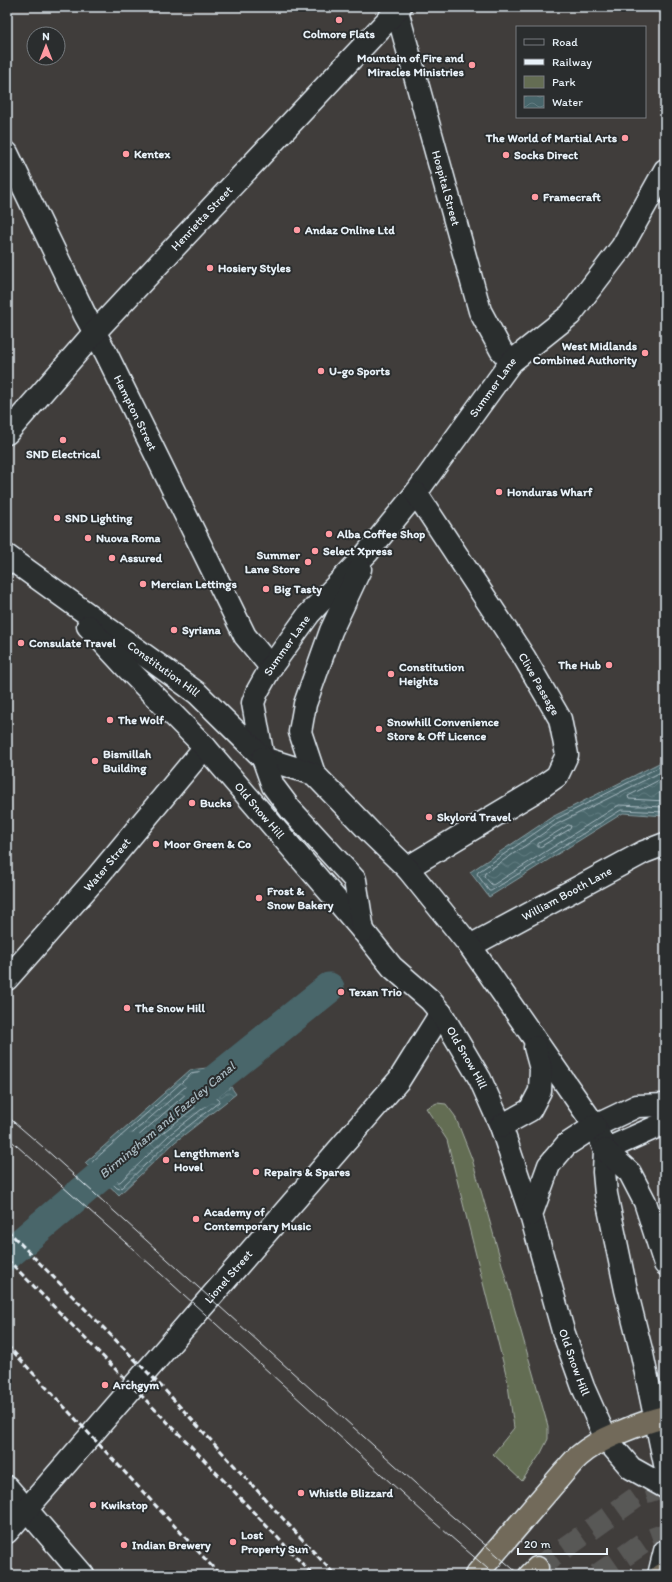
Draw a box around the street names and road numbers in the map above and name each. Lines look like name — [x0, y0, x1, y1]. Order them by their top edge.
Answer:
street label: Hospital Street — [429, 149, 463, 228]
street label: Henrietta Street — [168, 183, 236, 253]
street label: Summer Lane — [466, 353, 519, 420]
street label: Hampton Street — [111, 373, 160, 454]
street label: Summer Lane — [261, 612, 313, 678]
street label: Constitution Hill — [124, 638, 204, 700]
street label: Clive Passage — [515, 650, 563, 718]
street label: Old Snow Hill — [231, 779, 288, 842]
street label: Water Street — [81, 835, 134, 894]
street label: William Booth Lane — [519, 864, 615, 924]
street label: Old Snow Hill — [443, 1024, 491, 1091]
street label: Lionel Street — [202, 1247, 256, 1306]
street label: Old Snow Hill — [556, 1327, 593, 1398]

